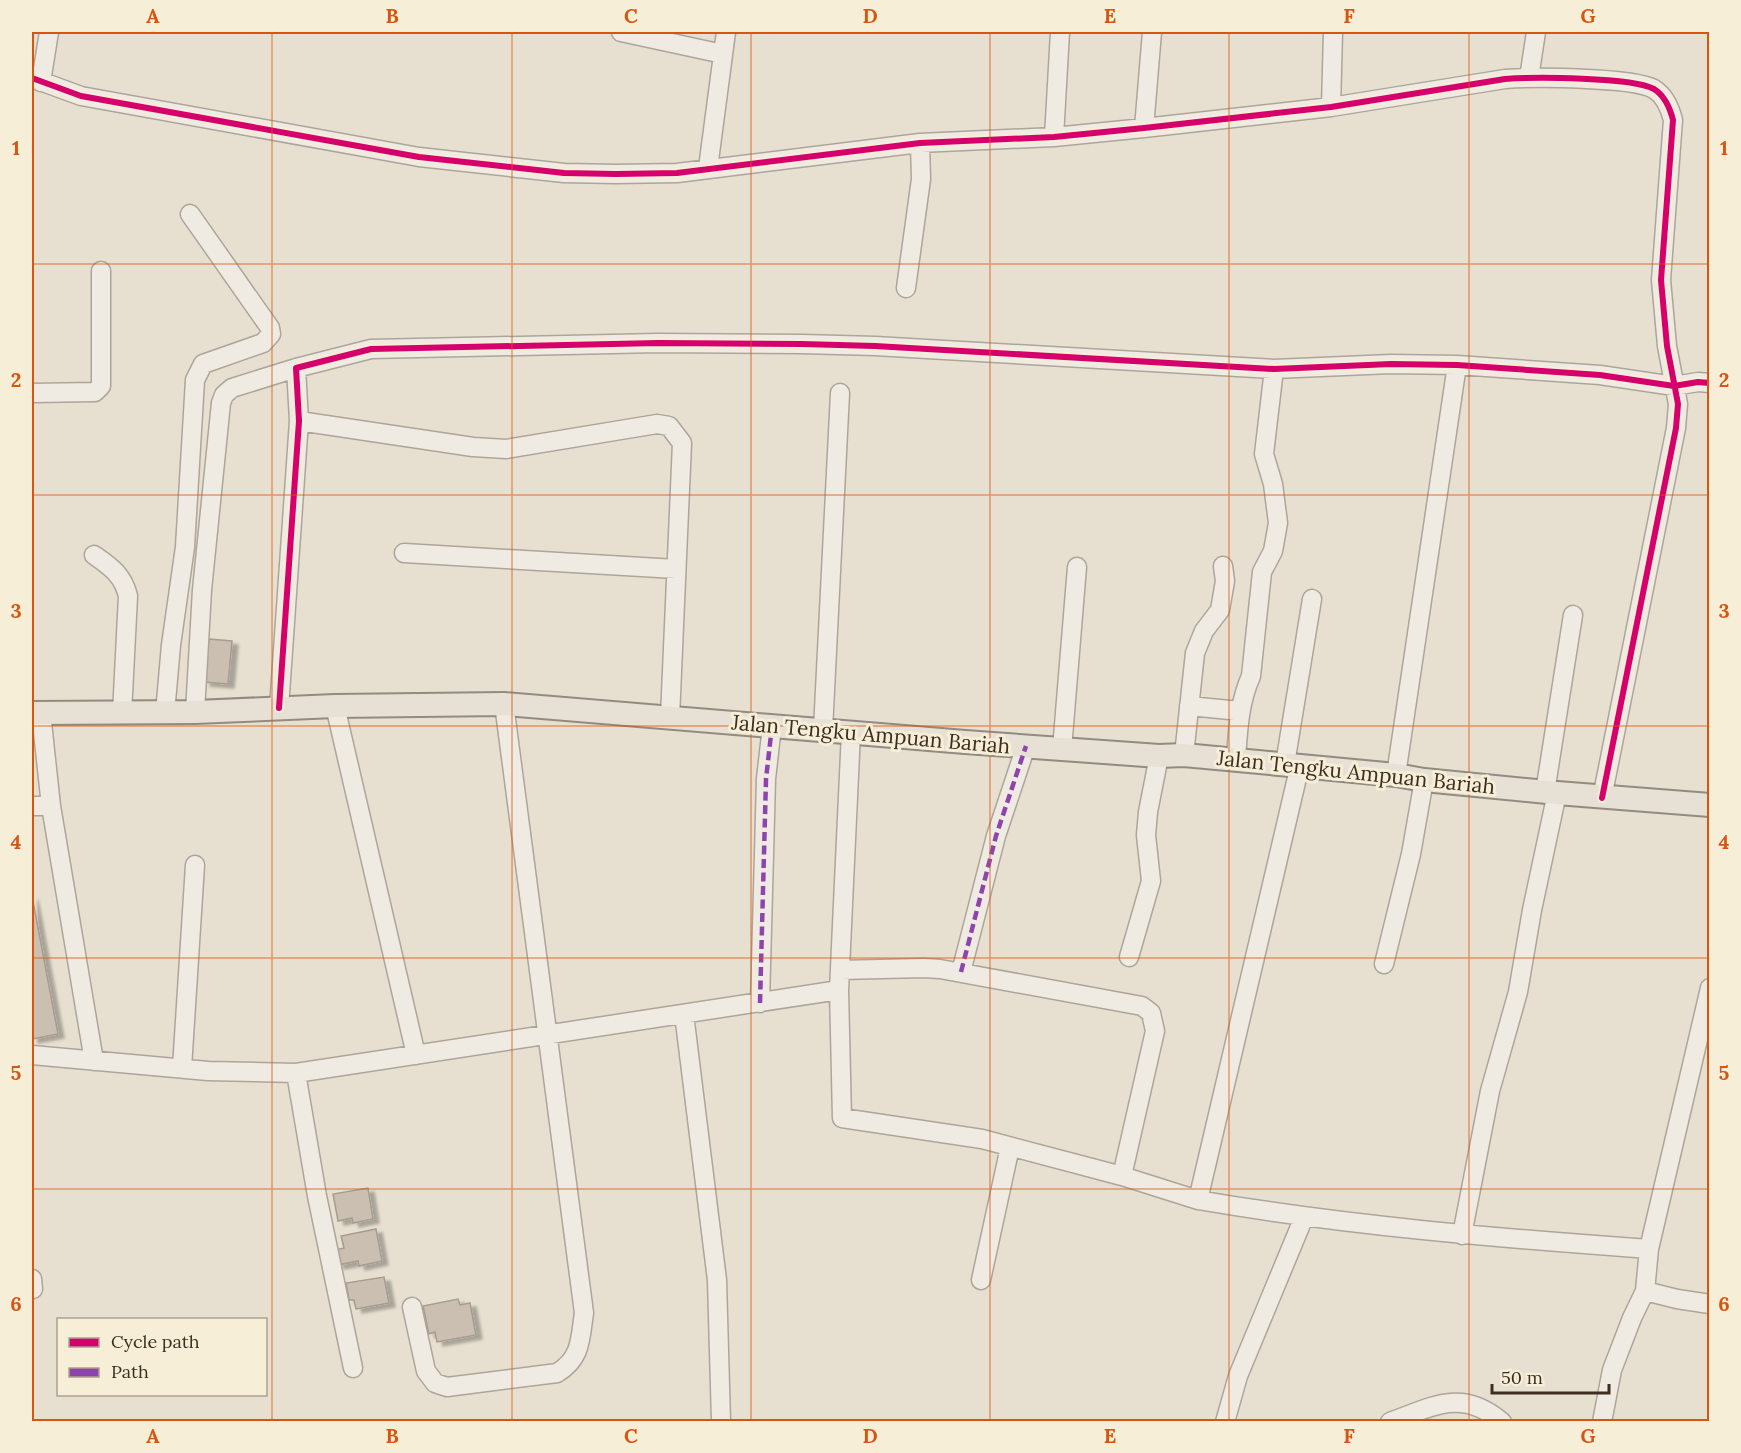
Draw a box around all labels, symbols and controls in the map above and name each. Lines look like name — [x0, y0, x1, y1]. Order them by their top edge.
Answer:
text: A — [146, 3, 160, 28]
text: B — [385, 3, 399, 28]
text: C — [624, 3, 638, 28]
text: D — [862, 3, 878, 28]
text: E — [1104, 3, 1116, 28]
text: F — [1343, 3, 1355, 28]
text: G — [1580, 3, 1596, 28]
text: 1 — [12, 135, 20, 160]
text: 1 — [1720, 135, 1728, 160]
text: 2 — [11, 367, 21, 392]
text: 2 — [1719, 367, 1729, 392]
text: 3 — [10, 598, 22, 623]
text: 3 — [1718, 598, 1730, 623]
street label: Jalan Tengku Ampuan Bariah — [730, 708, 1011, 760]
street label: Jalan Tengku Ampuan Bariah — [1215, 744, 1496, 800]
text: 4 — [11, 829, 22, 854]
text: 4 — [1719, 829, 1730, 854]
text: 5 — [11, 1060, 22, 1085]
text: 5 — [1719, 1060, 1730, 1085]
text: 6 — [10, 1291, 22, 1316]
text: 6 — [1718, 1291, 1730, 1316]
legend — [57, 1318, 267, 1396]
text: Cycle path — [111, 1330, 200, 1353]
scale bar — [1492, 1357, 1609, 1395]
text: Path — [111, 1360, 149, 1383]
text: 50 m — [1501, 1366, 1543, 1389]
text: A — [146, 1423, 160, 1448]
text: B — [385, 1423, 399, 1448]
text: C — [624, 1423, 638, 1448]
text: D — [862, 1423, 878, 1448]
text: E — [1104, 1423, 1116, 1448]
text: F — [1343, 1423, 1355, 1448]
text: G — [1580, 1423, 1596, 1448]

